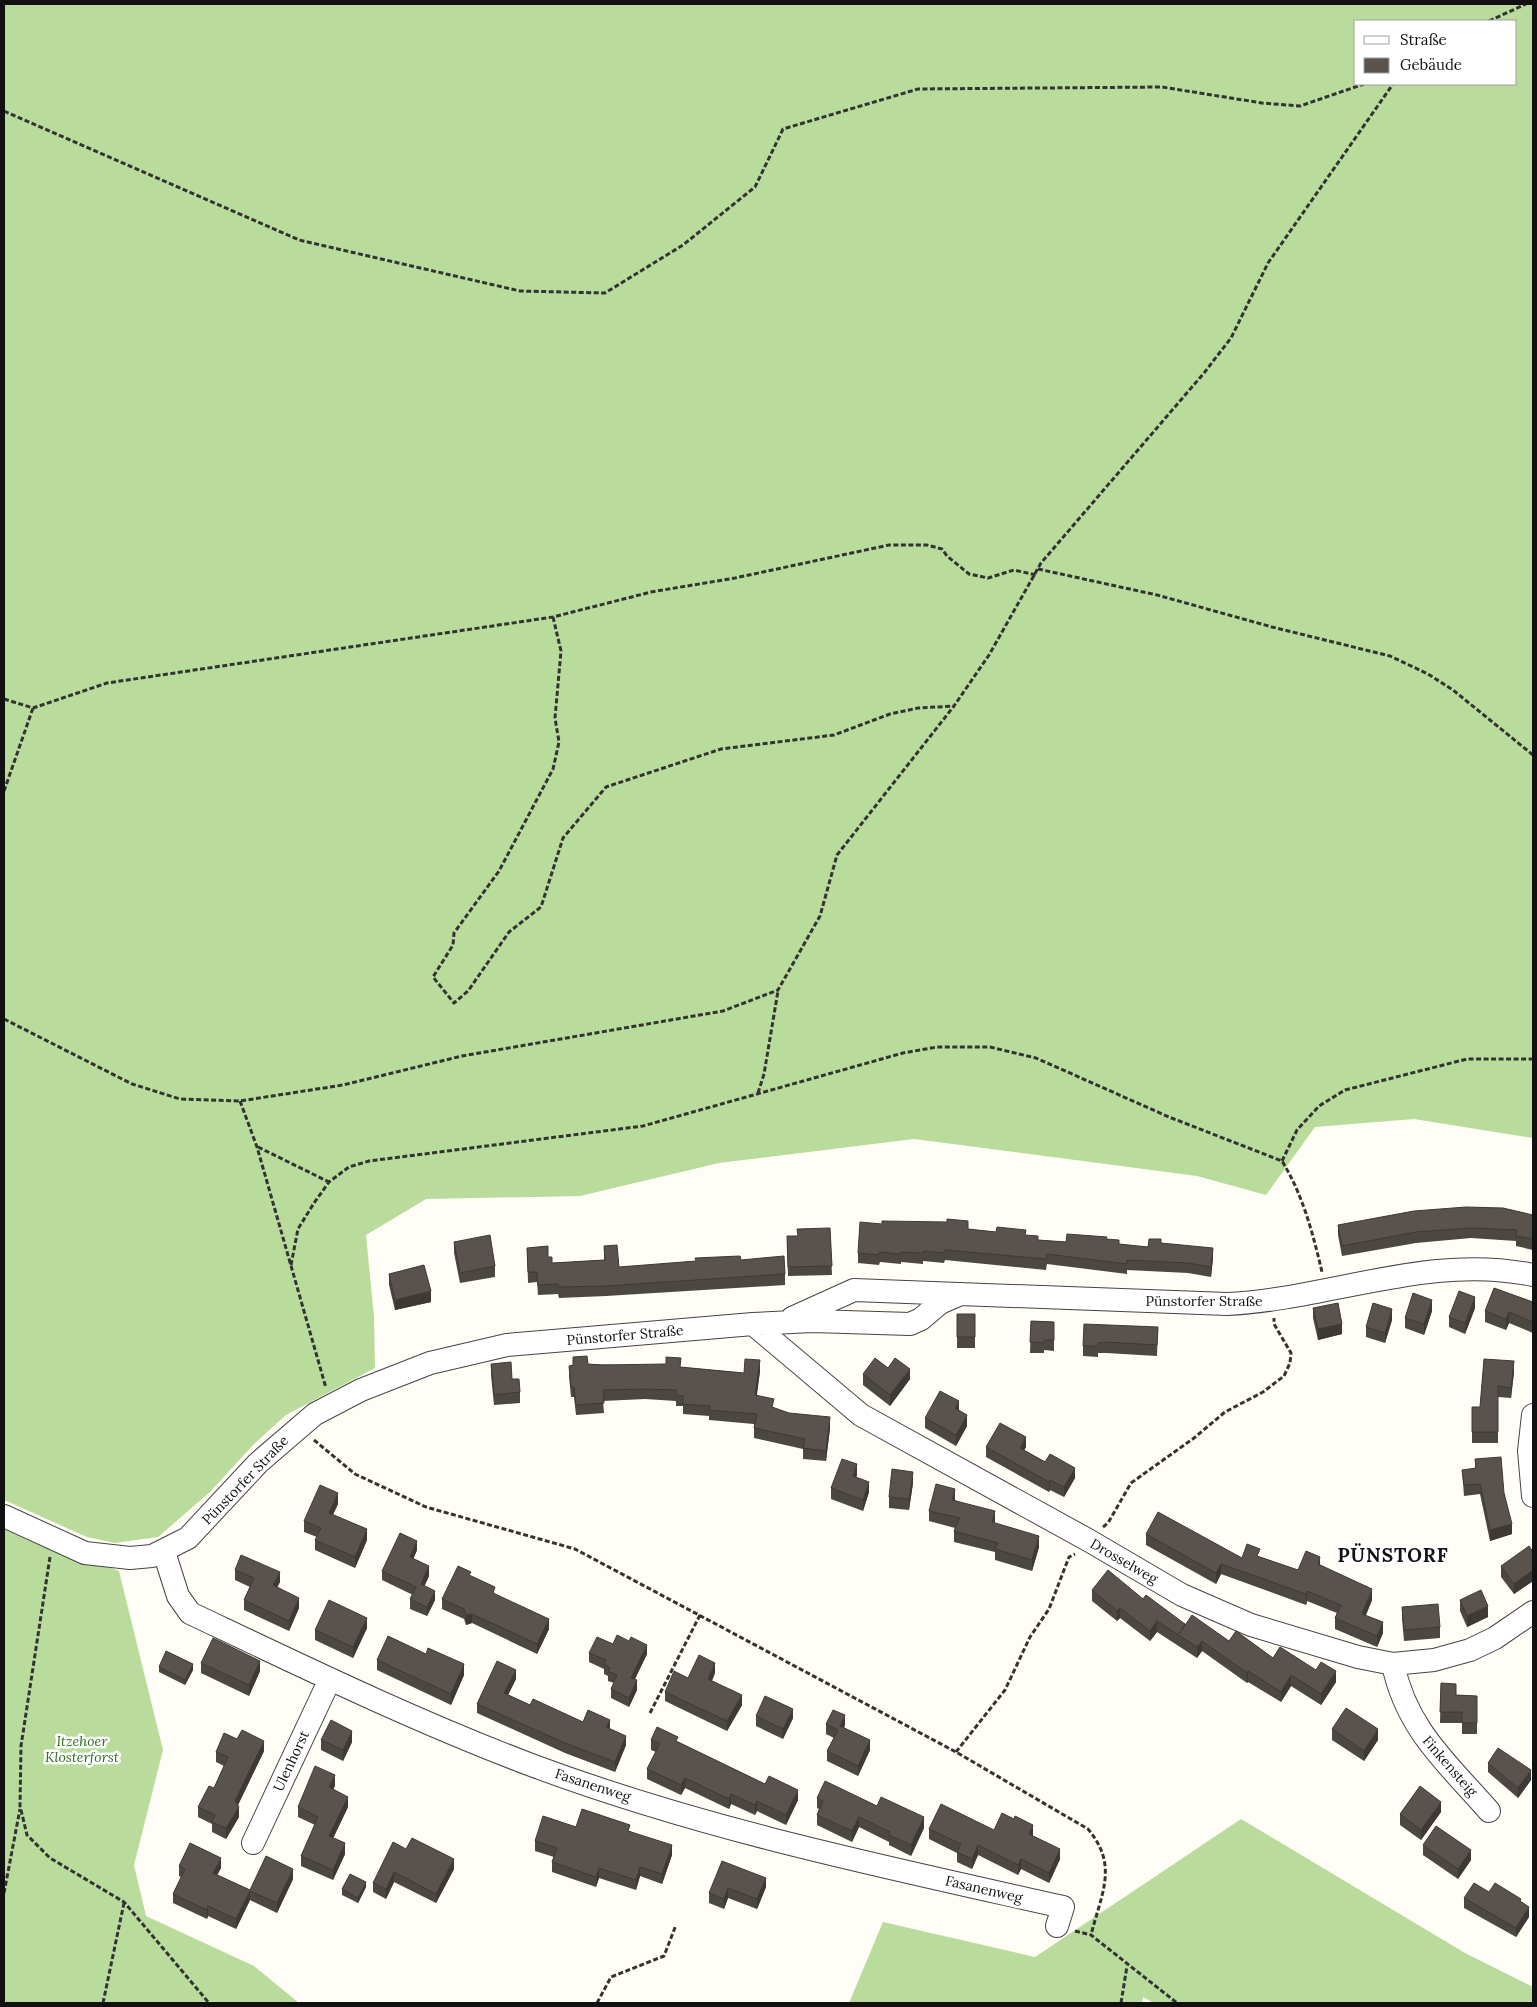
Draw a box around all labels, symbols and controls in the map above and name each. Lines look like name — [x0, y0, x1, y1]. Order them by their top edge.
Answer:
legend — [1354, 20, 1517, 85]
text: Straße — [1400, 30, 1447, 49]
text: Gebäude — [1400, 55, 1462, 74]
street label: Pünstorfer Straße — [1145, 1292, 1263, 1310]
street label: Pünstorfer Straße — [566, 1321, 685, 1349]
street label: Pünstorfer Straße — [198, 1431, 292, 1528]
street label: Drosselweg — [1087, 1534, 1161, 1588]
district label: PÜNSTORF — [1337, 1543, 1449, 1567]
street label: Ulenhorst — [269, 1727, 313, 1794]
park label: Itzehoer Klosterforst — [45, 1732, 120, 1766]
street label: Finkensteig — [1419, 1732, 1481, 1800]
street label: Fasanenweg — [553, 1764, 633, 1806]
street label: Fasanenweg — [944, 1871, 1025, 1907]

